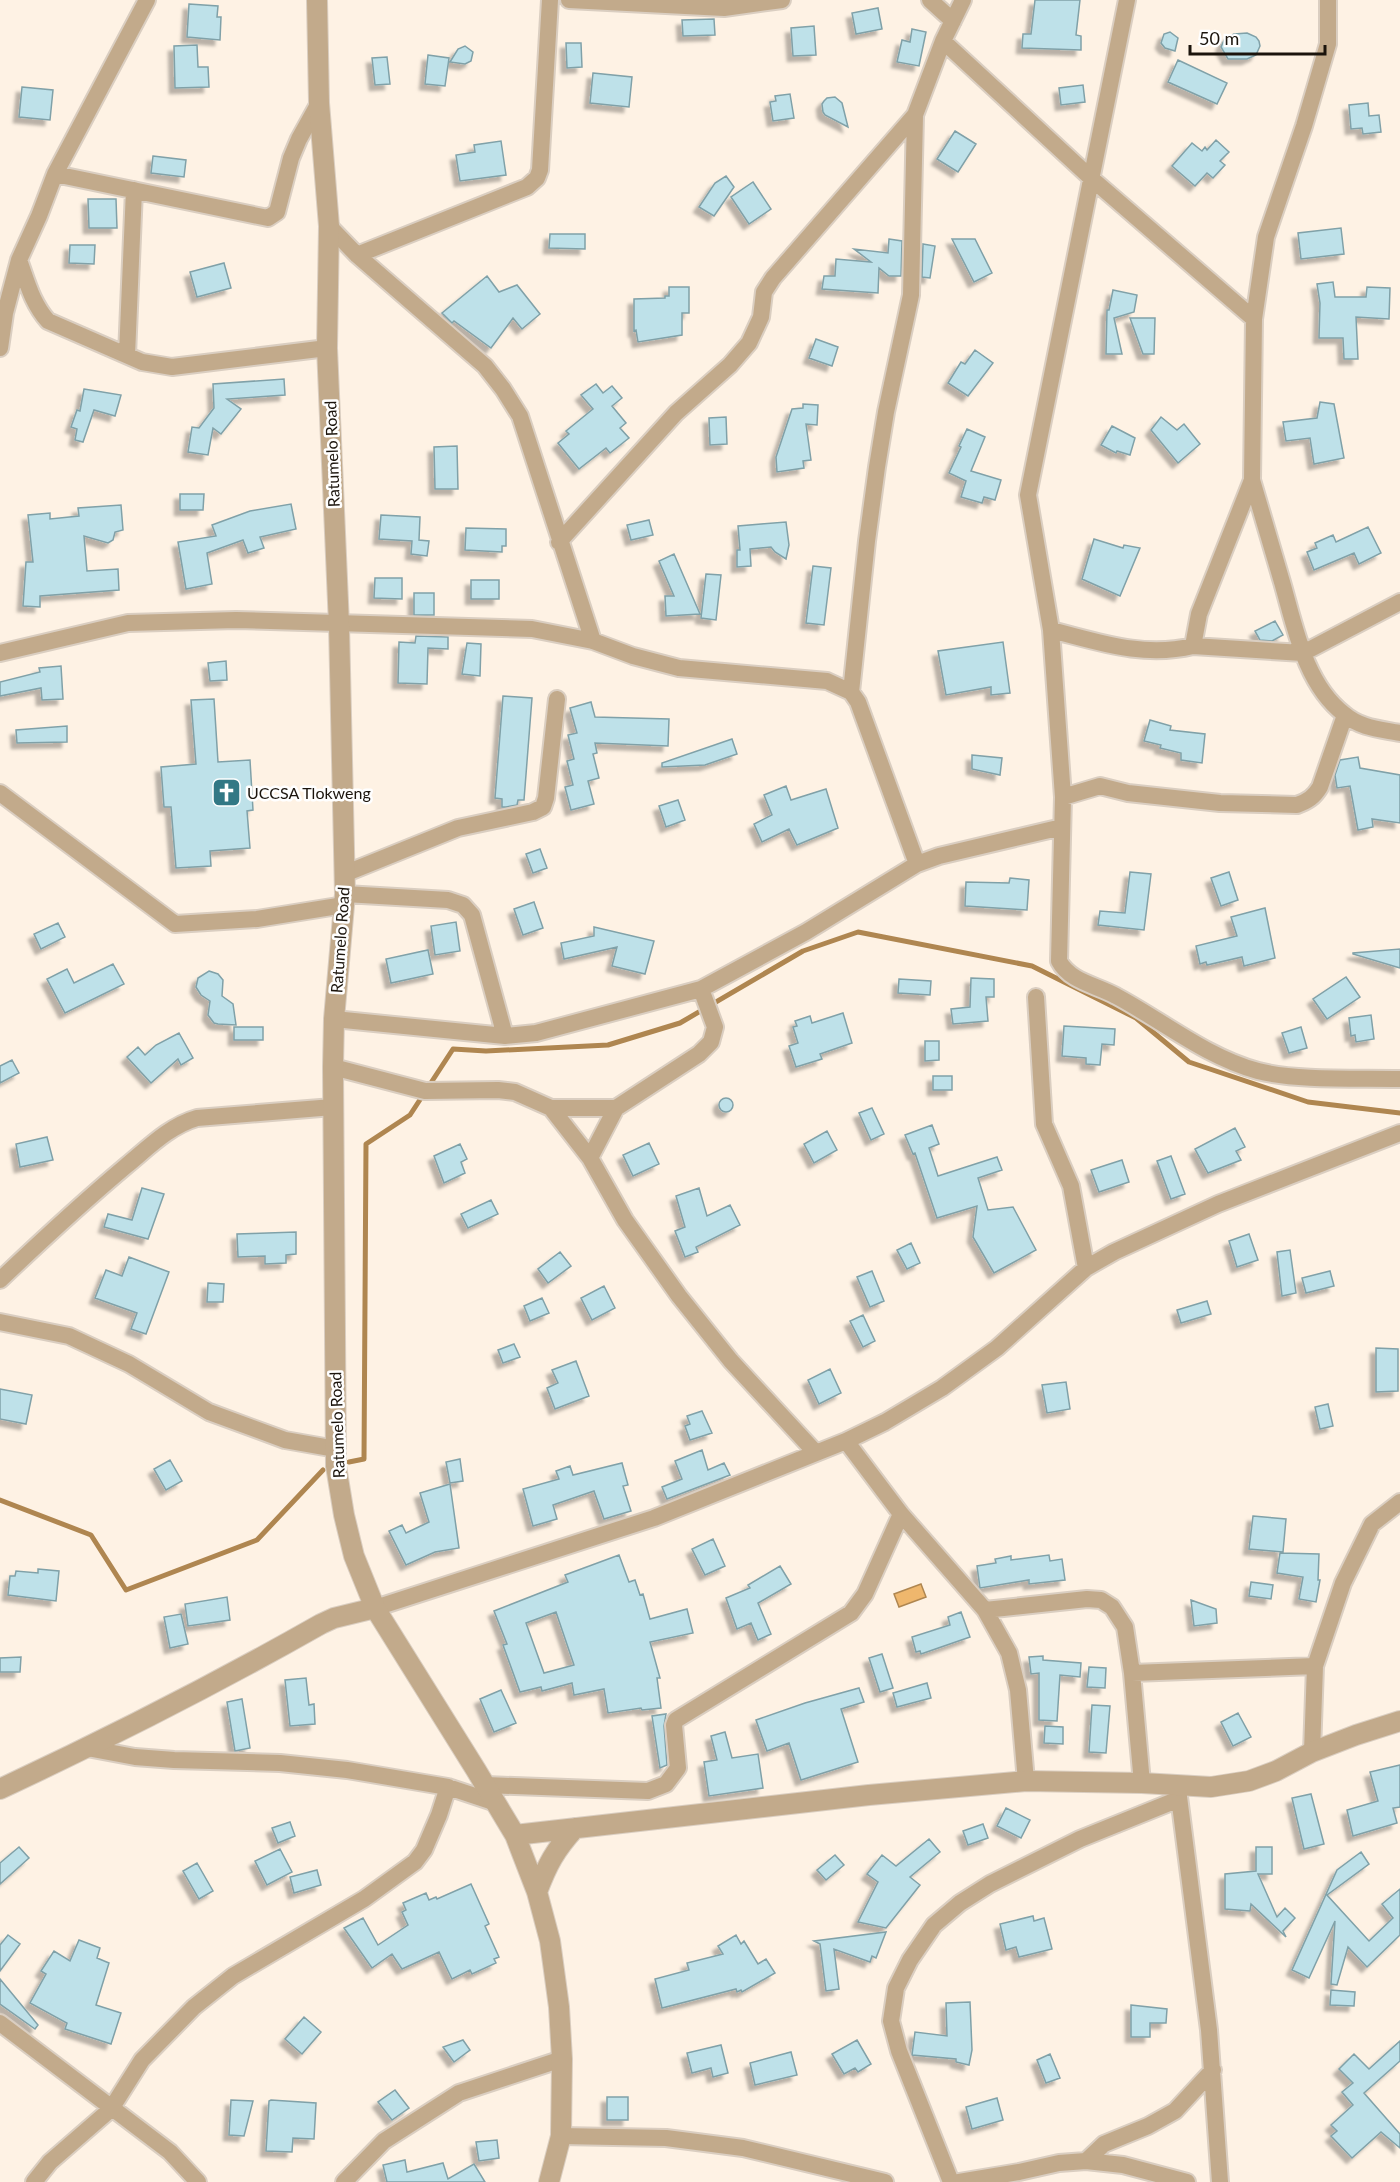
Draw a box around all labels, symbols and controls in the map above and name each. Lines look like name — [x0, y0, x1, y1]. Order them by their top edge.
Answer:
scale bar — [1190, 18, 1325, 56]
text: 50 m — [1199, 27, 1239, 49]
street label: Ratumelo Road — [320, 400, 343, 508]
church icon: UCCSA Tlokweng — [210, 777, 242, 809]
place label: UCCSA Tlokweng — [247, 783, 371, 802]
street label: Ratumelo Road — [326, 886, 353, 994]
street label: Ratumelo Road — [325, 1371, 348, 1479]

